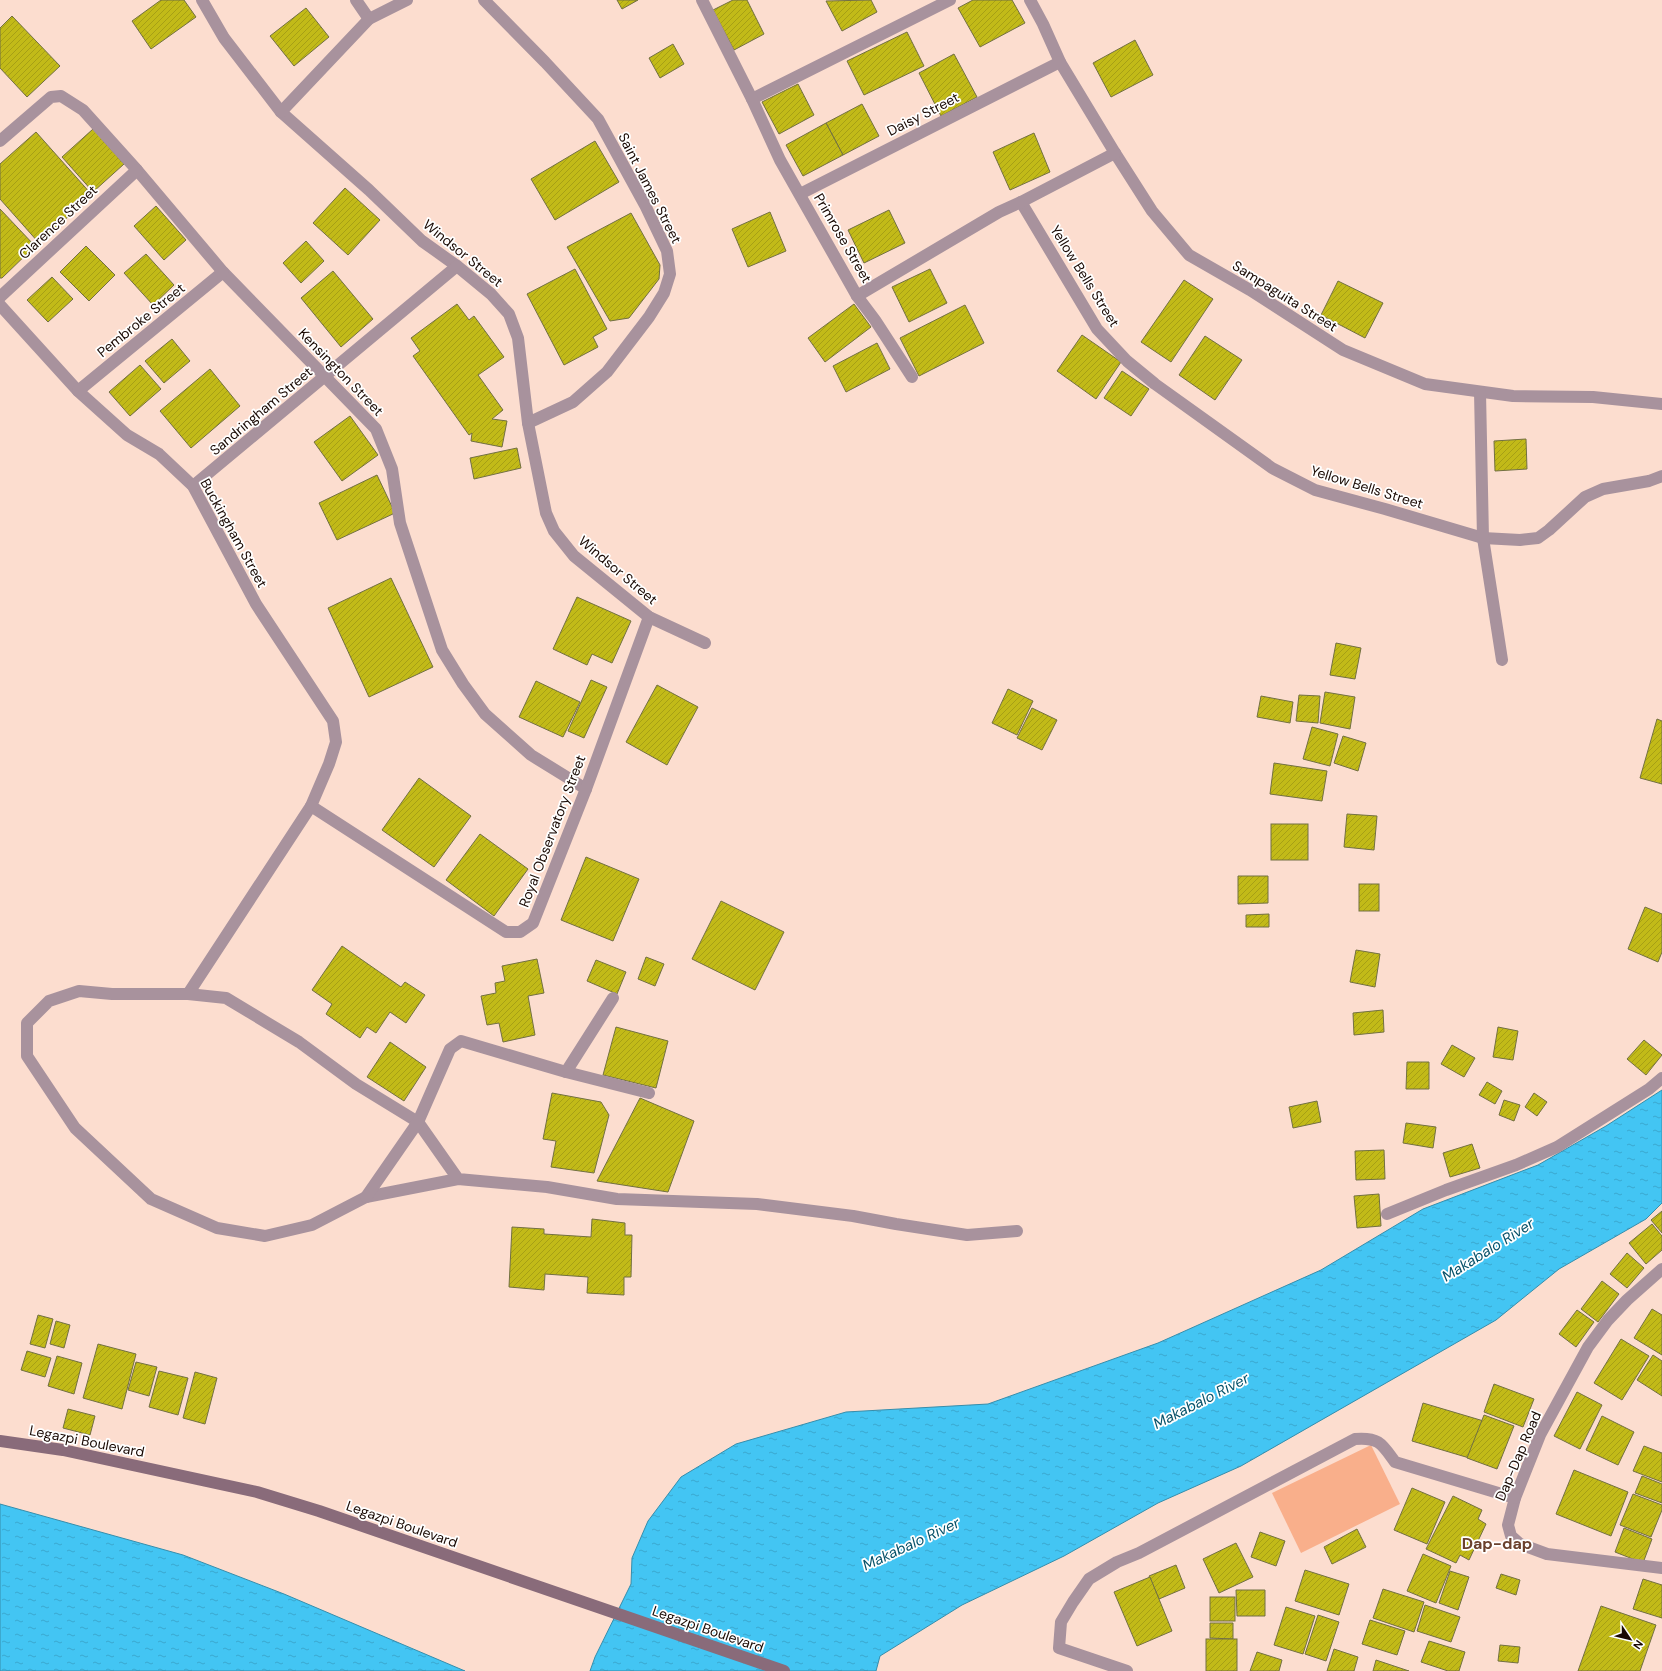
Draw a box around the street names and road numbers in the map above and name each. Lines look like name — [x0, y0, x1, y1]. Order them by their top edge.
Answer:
street label: Daisy Street — [884, 88, 962, 140]
street label: Saint James Street — [614, 130, 686, 246]
street label: Clarence Street — [15, 181, 101, 263]
street label: Primrose Street — [810, 190, 876, 286]
street label: Windsor Street — [419, 215, 507, 291]
street label: Yellow Bells Street — [1046, 222, 1124, 330]
street label: Sampaguita Street — [1229, 256, 1341, 336]
street label: Pembroke Street — [93, 279, 189, 361]
street label: Kensington Street — [295, 324, 387, 420]
street label: Sandringham Street — [206, 363, 316, 459]
street label: Yellow Bells Street — [1309, 461, 1425, 513]
street label: Buckingham Street — [196, 475, 272, 591]
street label: Windsor Street — [575, 532, 661, 608]
street label: Royal Observatory Street — [515, 752, 589, 910]
street label: Dap-Dap Road — [1491, 1408, 1545, 1504]
street label: Legazpi Boulevard — [28, 1421, 146, 1461]
street label: Legazpi Boulevard — [344, 1497, 460, 1551]
street label: Legazpi Boulevard — [650, 1602, 766, 1656]

